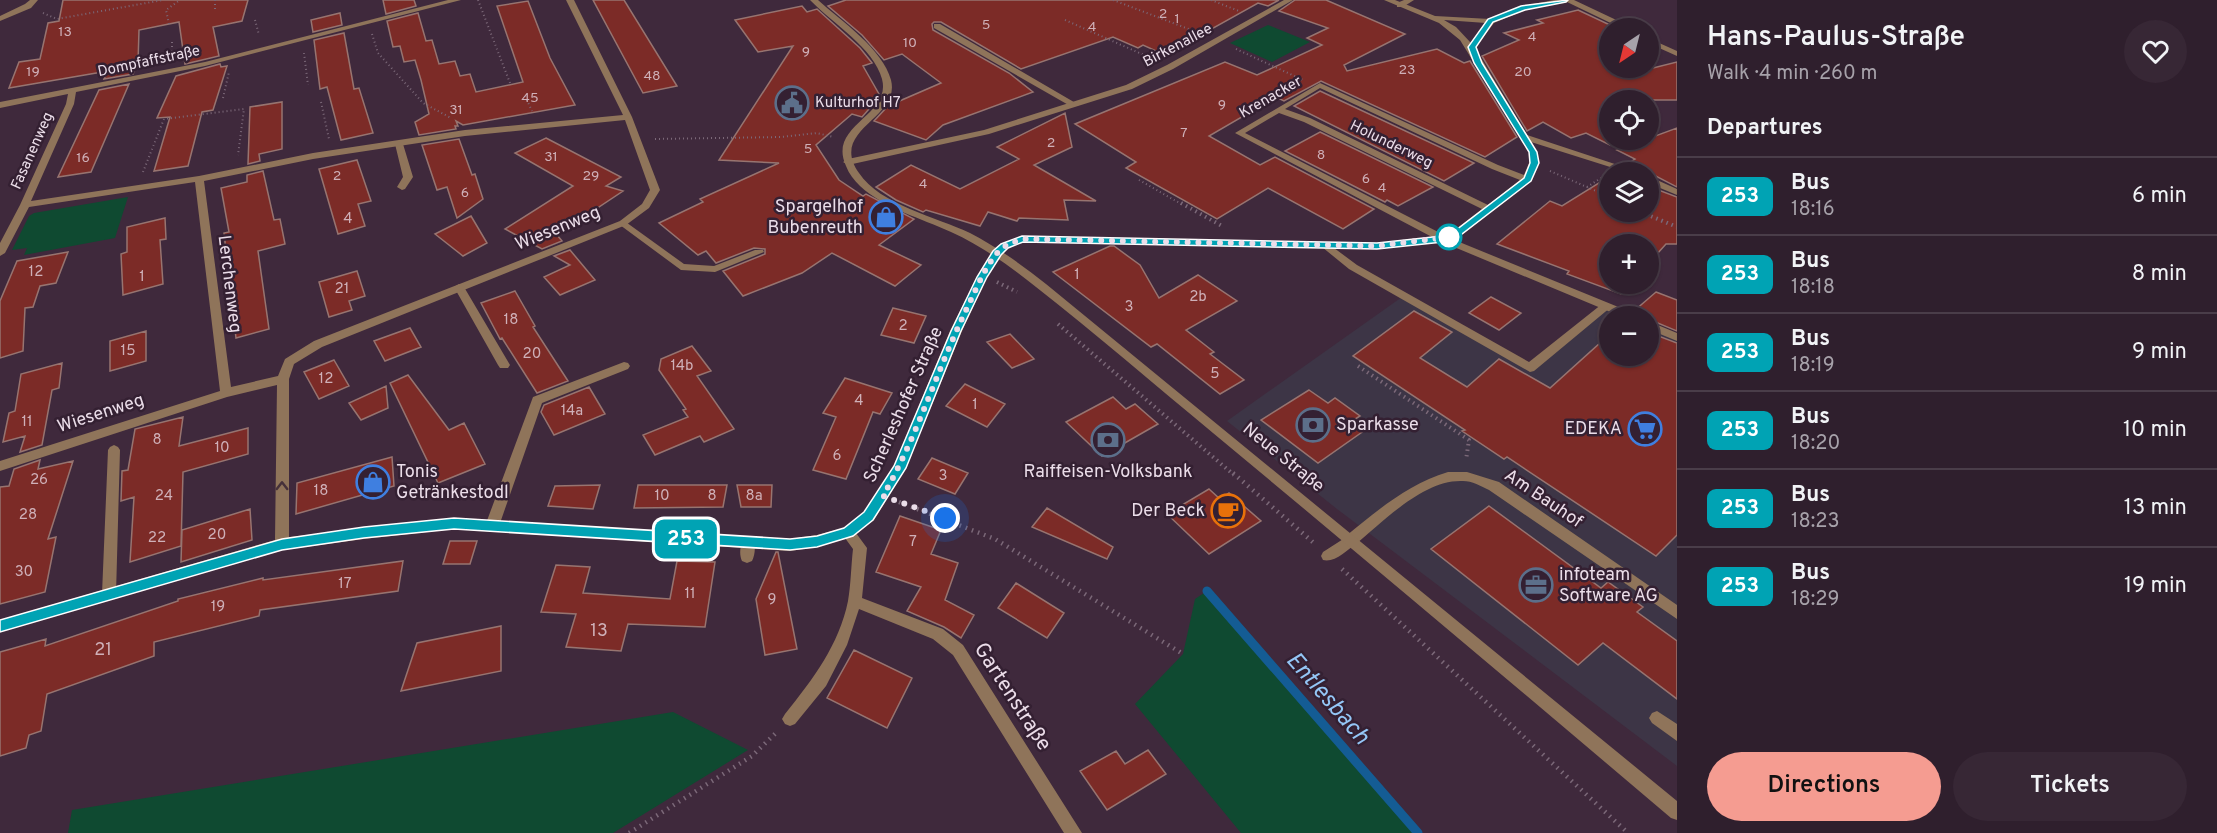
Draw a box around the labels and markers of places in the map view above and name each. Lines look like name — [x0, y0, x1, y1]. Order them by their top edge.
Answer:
public building icon: Kulturhof H7 — [774, 85, 810, 121]
place label: Kulturhof H7 — [815, 94, 901, 113]
place label: Spargelhof Bubenreuth — [767, 196, 863, 240]
shop icon: Spargelhof Bubenreuth — [868, 199, 904, 235]
unlabelled marker — [1436, 224, 1462, 250]
bank icon: Sparkasse — [1295, 407, 1331, 443]
supermarket icon: EDEKA — [1627, 411, 1663, 447]
place label: Sparkasse — [1336, 414, 1419, 437]
place label: EDEKA — [1564, 418, 1622, 441]
bank icon: Raiffeisen-Volksbank — [1090, 422, 1126, 458]
place label: Tonis Getränkestodl — [396, 461, 509, 505]
place label: Raiffeisen-Volksbank — [1024, 461, 1192, 484]
shop icon: Tonis Getränkestodl — [355, 464, 391, 500]
cafe icon: Der Beck — [1210, 493, 1246, 529]
place label: Der Beck — [1131, 500, 1205, 523]
place label: infoteam Software AG — [1559, 564, 1658, 608]
office icon: infoteam Software AG — [1518, 567, 1554, 603]

